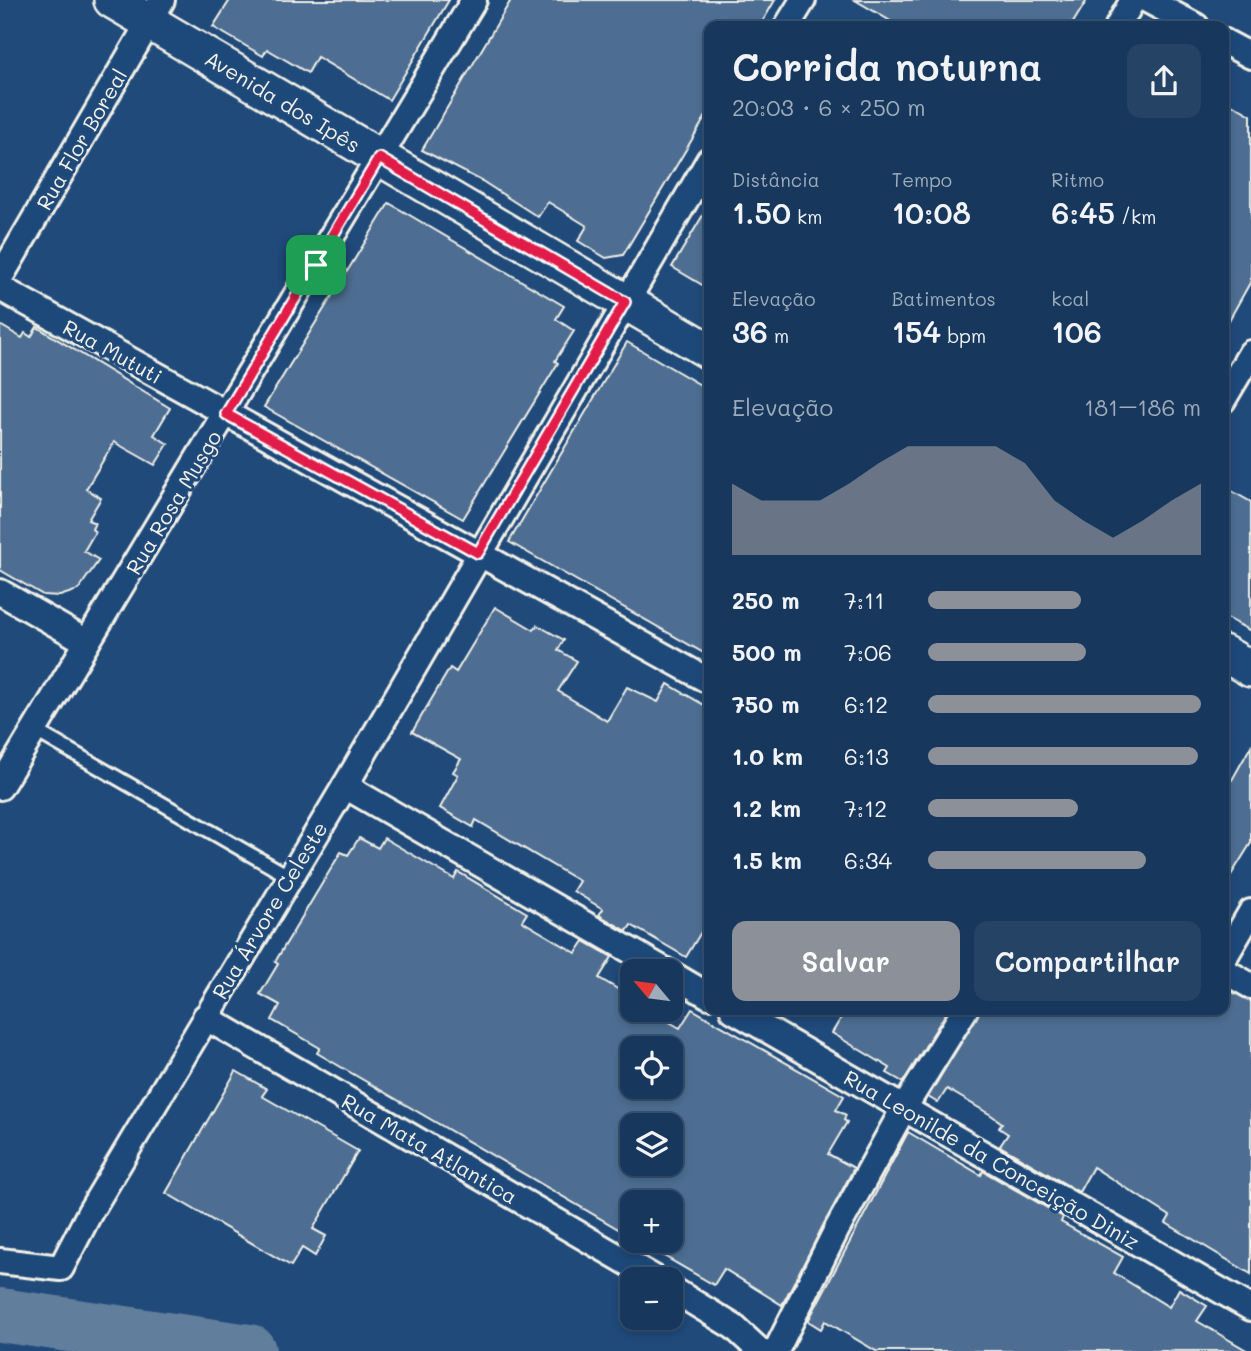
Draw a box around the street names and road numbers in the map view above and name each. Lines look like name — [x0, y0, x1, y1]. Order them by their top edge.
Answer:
street label: Avenida dos Ipês — [201, 44, 365, 158]
street label: Rua Flor Boreal — [30, 63, 132, 215]
street label: Rua Mututi — [59, 313, 167, 389]
street label: Rua Rosa Musgo — [119, 425, 227, 579]
street label: Rua Árvore Celeste — [205, 816, 333, 1004]
street label: Rua Leonilde da Conceição Diniz — [839, 1063, 1145, 1255]
street label: Rua Mata Atlantica — [337, 1087, 523, 1209]

